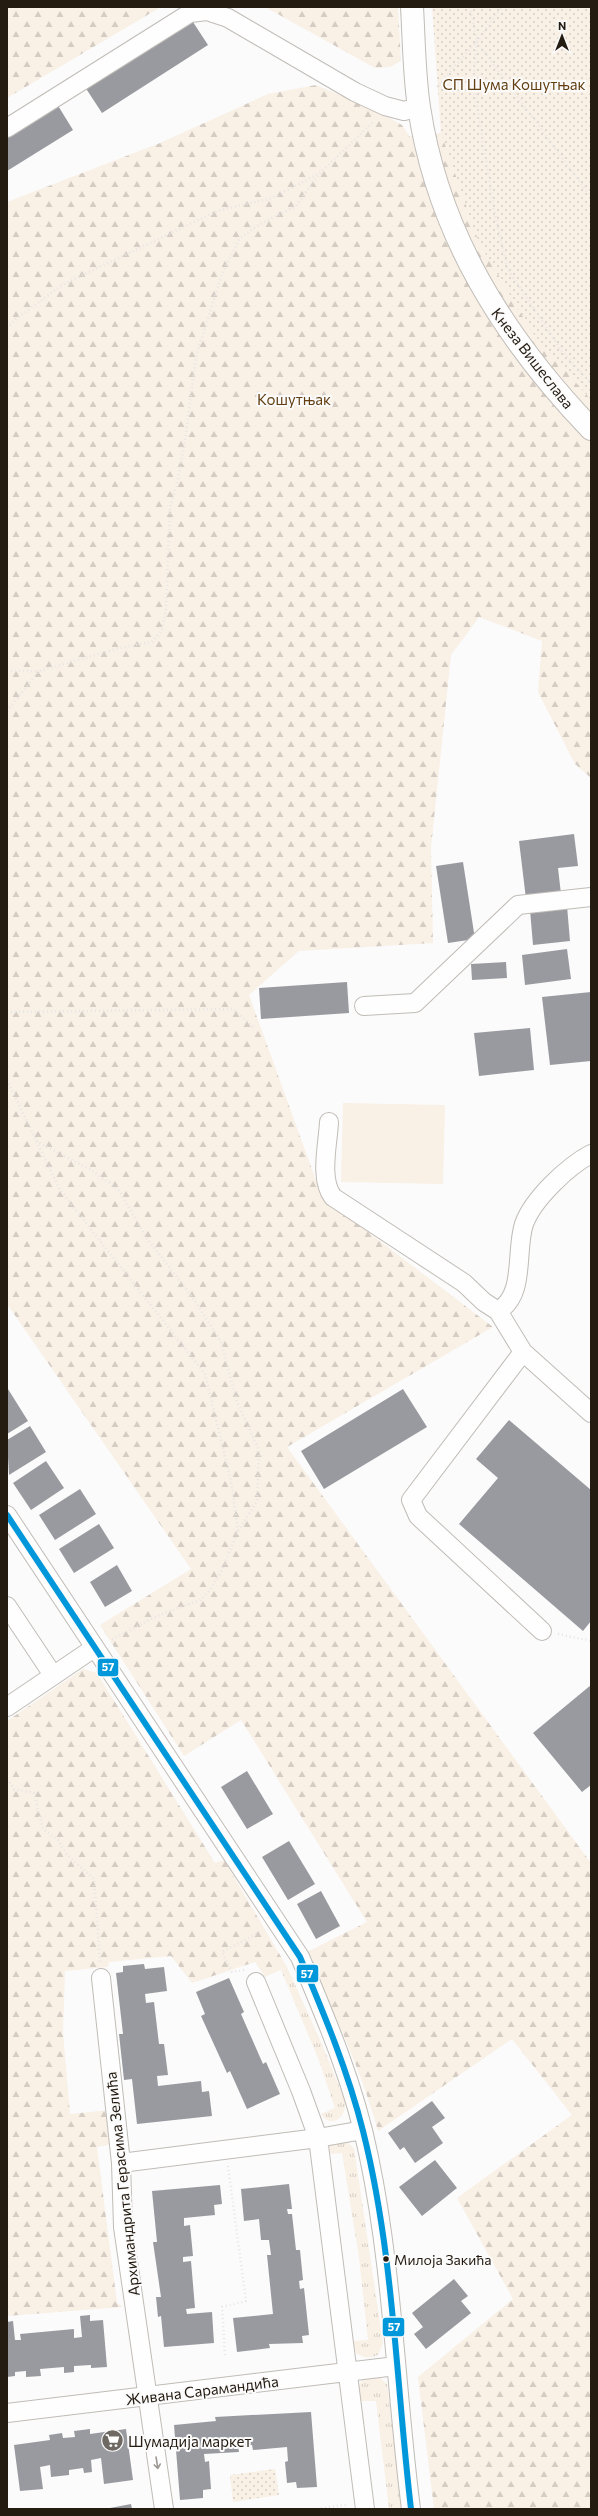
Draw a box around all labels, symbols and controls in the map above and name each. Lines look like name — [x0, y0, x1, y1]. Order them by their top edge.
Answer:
north arrow — [542, 16, 582, 56]
text: N — [558, 19, 566, 32]
park label: СП Шума Кошутњак — [442, 75, 586, 93]
street label: Кнеза Вишеслава — [488, 304, 578, 412]
park label: Кошутњак — [257, 390, 331, 408]
line badge: 57 — [97, 1658, 119, 1677]
text: 57 — [102, 1660, 114, 1673]
line badge: 57 — [296, 1964, 319, 1983]
text: 57 — [301, 1967, 313, 1980]
street label: Архимандрита Герасима Зелића — [101, 2071, 143, 2297]
place label: Милоја Закића — [394, 2251, 491, 2268]
marker: Милоја Закића — [381, 2254, 391, 2264]
line badge: 57 — [382, 2317, 405, 2337]
text: 57 — [388, 2320, 400, 2333]
street label: Живана Сарамандића — [124, 2372, 280, 2408]
supermarket icon: Шумадија маркет — [100, 2428, 126, 2454]
place label: Шумадија маркет — [128, 2432, 252, 2450]
one-way arrow — [153, 2456, 161, 2469]

